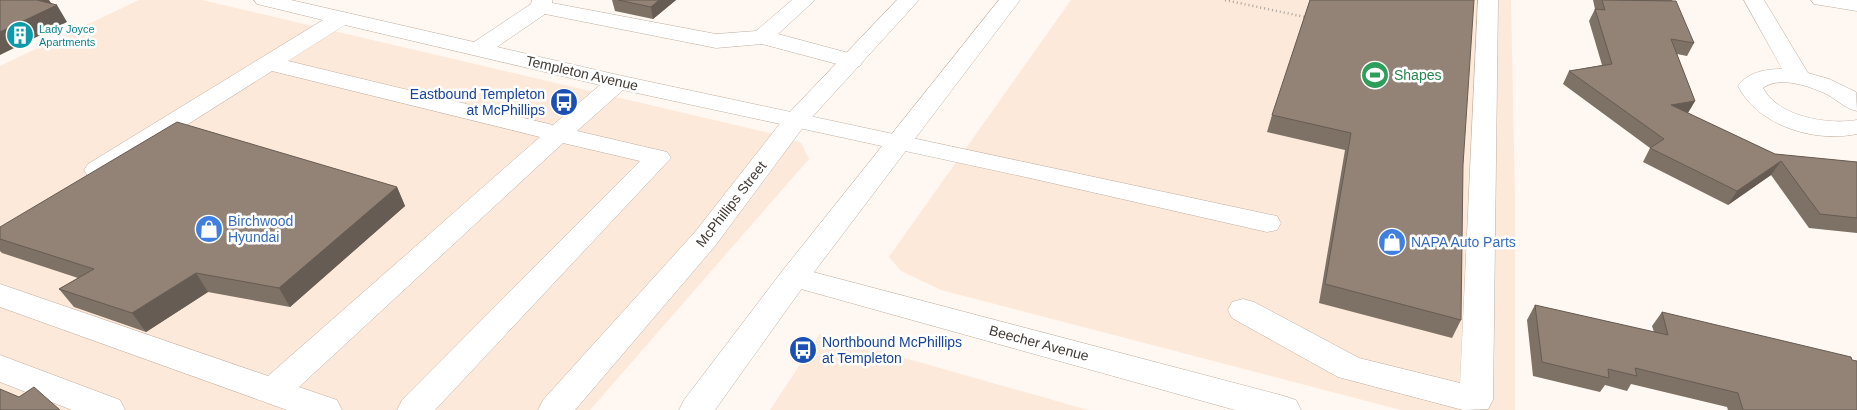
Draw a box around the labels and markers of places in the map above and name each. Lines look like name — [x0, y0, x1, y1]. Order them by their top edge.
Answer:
building icon: Lady Joyce Apartments — [5, 20, 35, 50]
place label: Lady Joyce Apartments — [39, 23, 96, 48]
sports icon: Shapes — [1360, 60, 1390, 90]
place label: Shapes — [1394, 67, 1441, 83]
place label: Eastbound Templeton at McPhillips — [410, 86, 545, 118]
bus stop icon: Eastbound Templeton at McPhillips — [549, 87, 579, 117]
place label: Birchwood Hyundai — [228, 213, 293, 245]
shop icon: Birchwood Hyundai — [194, 214, 224, 244]
shop icon: NAPA Auto Parts — [1377, 227, 1407, 257]
place label: NAPA Auto Parts — [1411, 234, 1516, 250]
place label: Northbound McPhillips at Templeton — [822, 334, 962, 366]
bus stop icon: Northbound McPhillips at Templeton — [788, 335, 818, 365]

